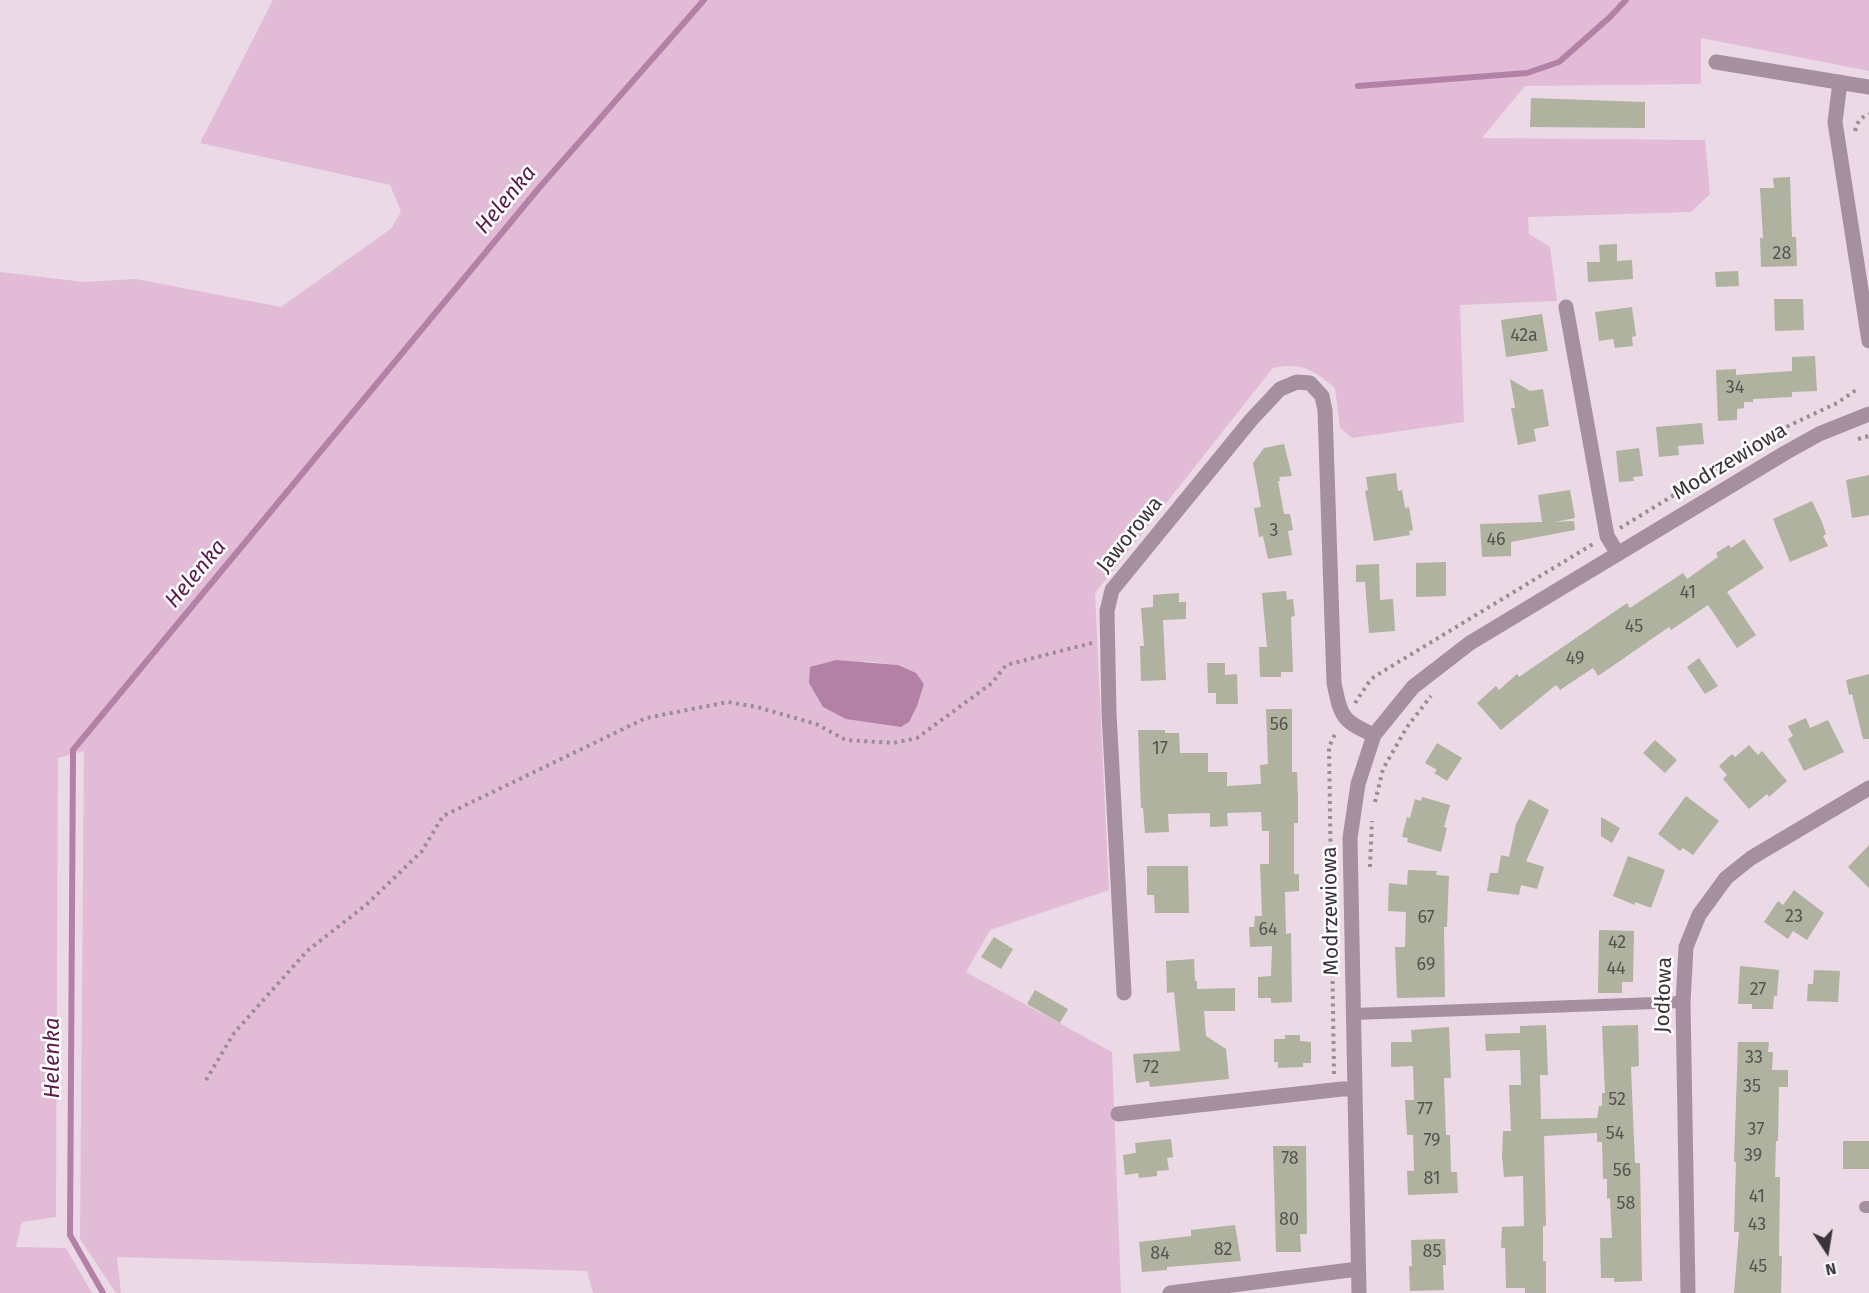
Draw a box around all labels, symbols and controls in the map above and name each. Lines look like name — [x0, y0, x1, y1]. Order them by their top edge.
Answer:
water label: Helenka — [470, 160, 542, 240]
house number: 28 — [1773, 243, 1791, 265]
house number: 42a — [1510, 325, 1538, 347]
house number: 34 — [1726, 377, 1744, 399]
street label: Modrzewiowa — [1668, 418, 1792, 506]
street label: Jaworowa — [1092, 492, 1168, 578]
house number: 3 — [1270, 520, 1278, 542]
house number: 46 — [1486, 529, 1506, 551]
water label: Helenka — [160, 534, 232, 614]
house number: 41 — [1680, 582, 1696, 604]
house number: 45 — [1625, 616, 1643, 638]
house number: 49 — [1566, 648, 1584, 670]
house number: 56 — [1270, 714, 1288, 736]
house number: 17 — [1152, 738, 1168, 760]
street label: Modrzewiowa — [1317, 846, 1345, 976]
house number: 23 — [1785, 906, 1803, 928]
house number: 67 — [1417, 907, 1435, 929]
house number: 64 — [1258, 919, 1278, 941]
house number: 42 — [1608, 932, 1626, 954]
house number: 69 — [1417, 954, 1435, 976]
street label: Jodłowa — [1650, 957, 1678, 1033]
house number: 44 — [1606, 958, 1626, 980]
house number: 27 — [1750, 979, 1766, 1001]
water label: Helenka — [40, 1017, 66, 1099]
house number: 33 — [1745, 1047, 1763, 1069]
house number: 72 — [1143, 1057, 1159, 1079]
house number: 35 — [1743, 1076, 1761, 1098]
house number: 52 — [1608, 1089, 1626, 1111]
house number: 77 — [1417, 1099, 1433, 1121]
house number: 37 — [1748, 1119, 1764, 1141]
house number: 54 — [1606, 1123, 1624, 1145]
house number: 79 — [1423, 1130, 1441, 1152]
house number: 39 — [1744, 1145, 1762, 1167]
house number: 78 — [1281, 1148, 1299, 1170]
house number: 56 — [1613, 1160, 1631, 1182]
house number: 81 — [1423, 1168, 1441, 1190]
house number: 41 — [1749, 1186, 1765, 1208]
house number: 58 — [1617, 1193, 1635, 1215]
house number: 80 — [1279, 1209, 1299, 1231]
house number: 43 — [1748, 1214, 1766, 1236]
north arrow — [1797, 1221, 1857, 1281]
house number: 82 — [1214, 1239, 1232, 1261]
house number: 85 — [1423, 1241, 1441, 1263]
house number: 84 — [1150, 1243, 1170, 1265]
house number: 45 — [1749, 1256, 1767, 1278]
text: N — [1824, 1259, 1838, 1279]

